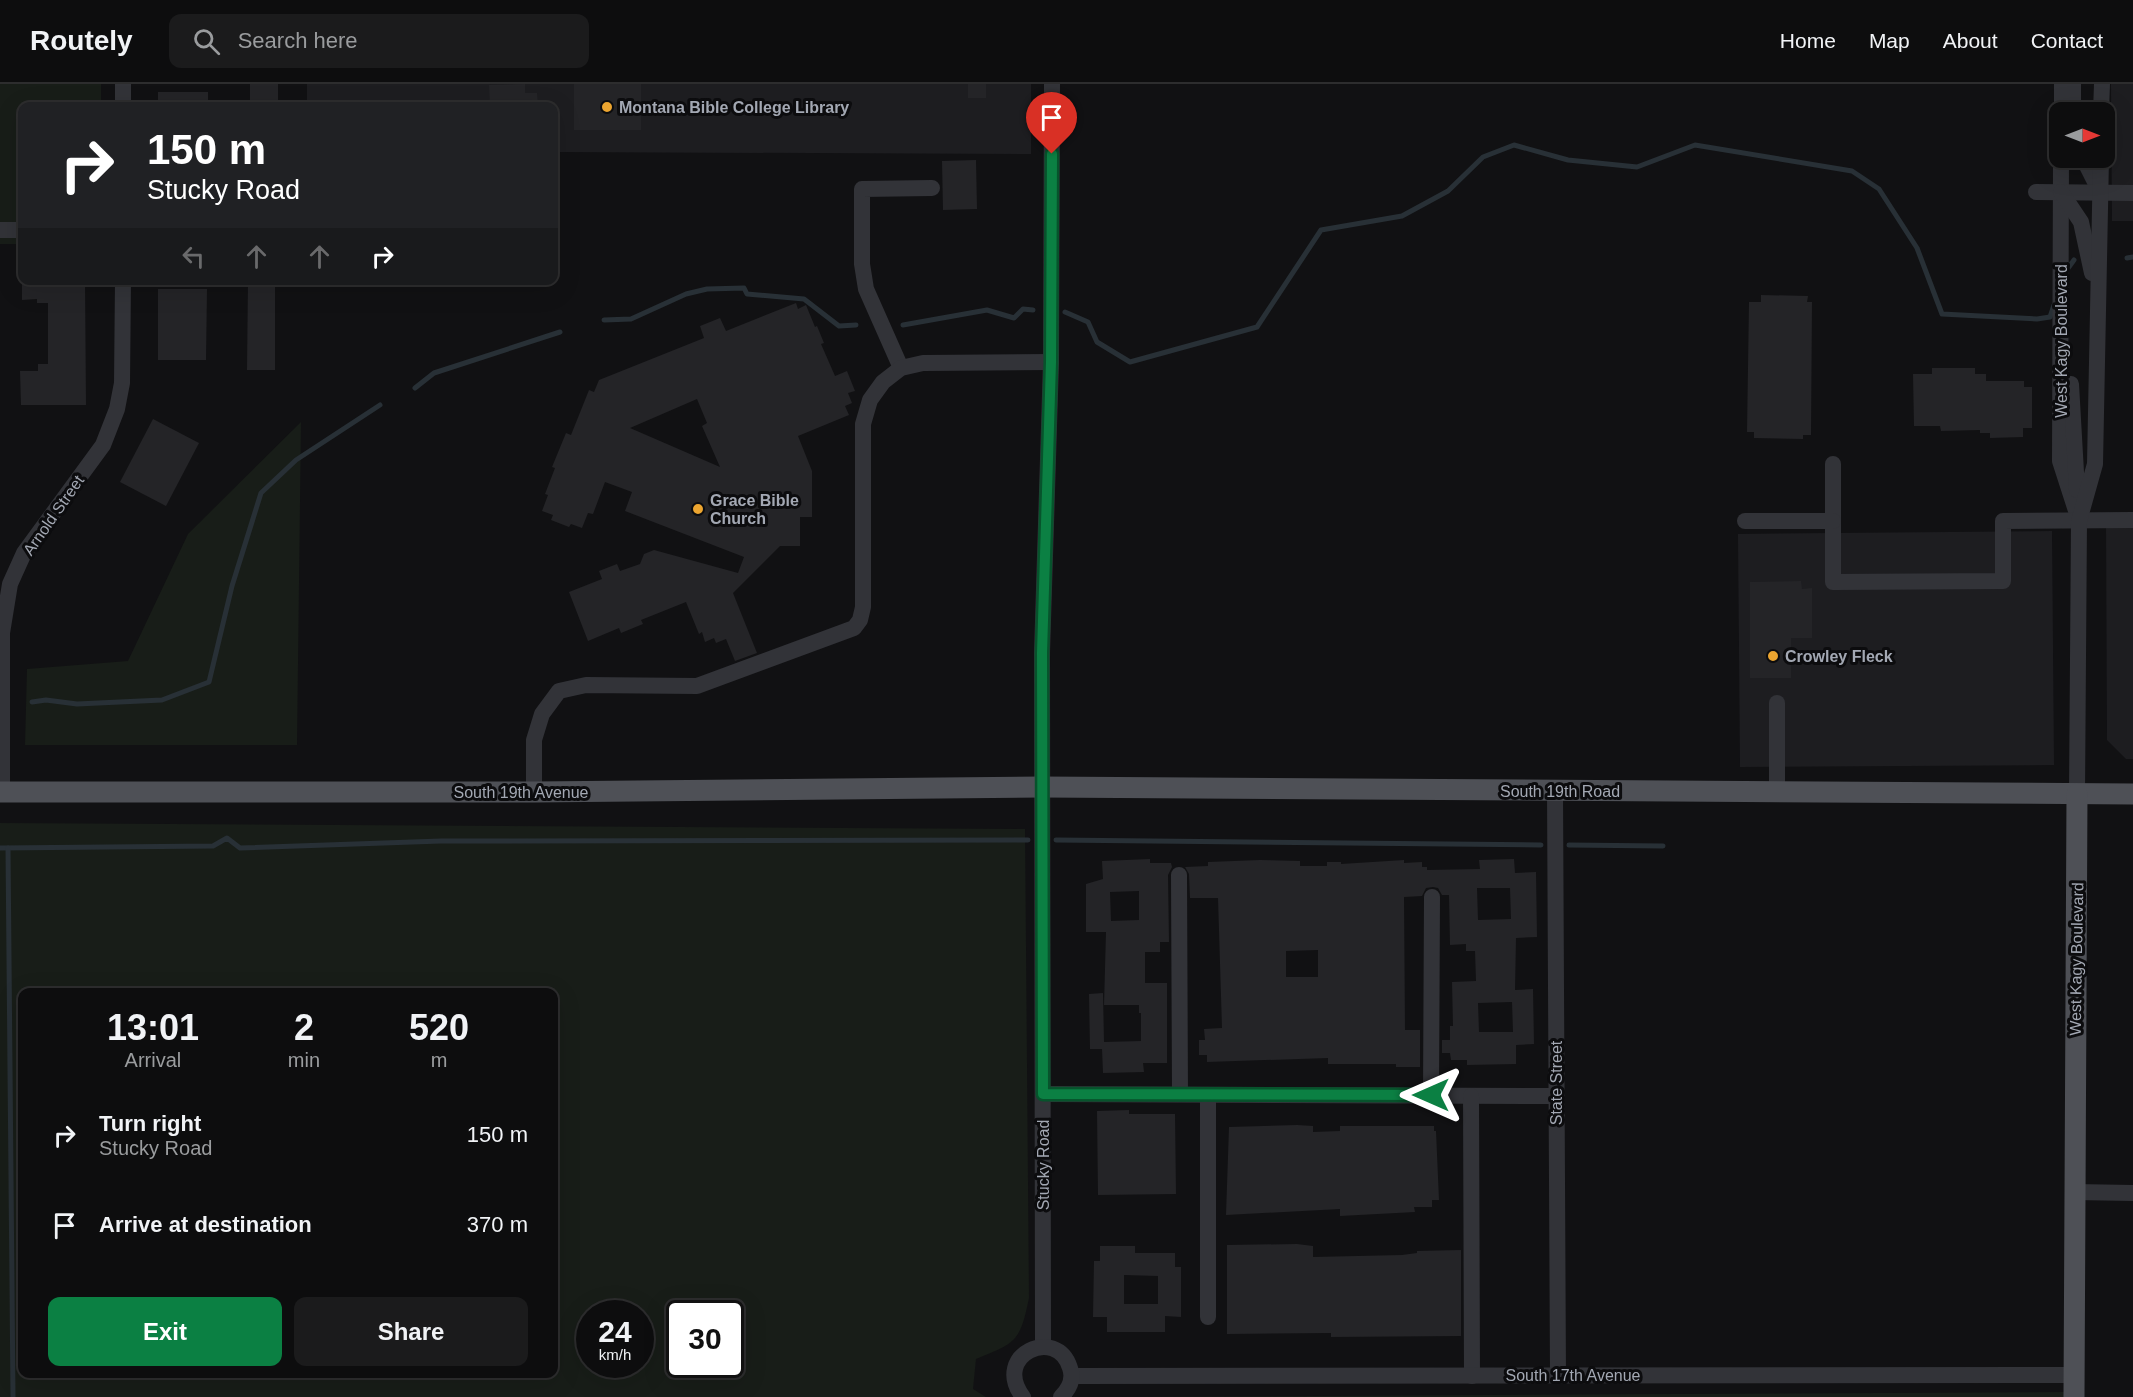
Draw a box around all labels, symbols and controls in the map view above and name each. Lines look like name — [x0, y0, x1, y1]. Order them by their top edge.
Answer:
search box — [169, 14, 589, 68]
text: Routely — [30, 25, 133, 56]
icon: search — [190, 25, 223, 58]
text: Search here — [238, 28, 358, 53]
text: Home — [1780, 29, 1836, 52]
text: Map — [1869, 29, 1910, 52]
text: About — [1943, 29, 1998, 52]
text: Contact — [2031, 29, 2103, 52]
pin — [1026, 92, 1077, 154]
place label: Montana Bible College Library — [619, 99, 849, 116]
marker: Montana Bible College Library — [600, 100, 614, 114]
icon: arrive — [1035, 101, 1068, 134]
north arrow — [2049, 102, 2115, 168]
map controls — [2049, 102, 2115, 168]
icon: right — [48, 126, 126, 204]
text: 150 m — [147, 126, 266, 173]
text: Stucky Road — [147, 175, 300, 205]
icon: left — [177, 240, 210, 273]
icon: ahead — [240, 240, 273, 273]
icon: ahead — [303, 240, 336, 273]
icon: right — [366, 240, 399, 273]
street label: West Kagy Boulevard — [2053, 264, 2070, 418]
street label: Arnold Street — [20, 472, 87, 558]
place label: Grace Bible Church — [710, 492, 799, 527]
marker: Grace Bible Church — [691, 502, 705, 516]
place label: Crowley Fleck — [1785, 648, 1893, 665]
marker: Crowley Fleck — [1766, 649, 1780, 663]
street label: South 19th Road — [1500, 783, 1620, 800]
street label: South 19th Avenue — [454, 784, 589, 801]
street label: West Kagy Boulevard — [2067, 882, 2086, 1036]
text: 13:01 — [107, 1007, 199, 1048]
text: 2 — [294, 1007, 314, 1048]
text: 520 — [409, 1007, 469, 1048]
street label: State Street — [1548, 1040, 1565, 1125]
text: Arrival — [125, 1049, 181, 1071]
text: min — [288, 1049, 320, 1071]
text: m — [431, 1049, 447, 1071]
position arrow — [1399, 1063, 1463, 1127]
text: Turn right — [99, 1111, 201, 1136]
icon: right — [48, 1119, 81, 1152]
street label: Stucky Road — [1035, 1120, 1052, 1210]
text: 150 m — [467, 1122, 528, 1147]
text: Stucky Road — [99, 1137, 212, 1159]
icon: arrive — [48, 1209, 81, 1242]
text: Arrive at destination — [99, 1212, 312, 1237]
text: 370 m — [467, 1212, 528, 1237]
button: Exit — [48, 1297, 282, 1366]
button: Share — [294, 1297, 528, 1366]
speed limit sign: 30 — [666, 1300, 744, 1378]
text: 24 — [598, 1315, 632, 1348]
text: km/h — [599, 1346, 631, 1363]
street label: South 17th Avenue — [1506, 1367, 1641, 1384]

